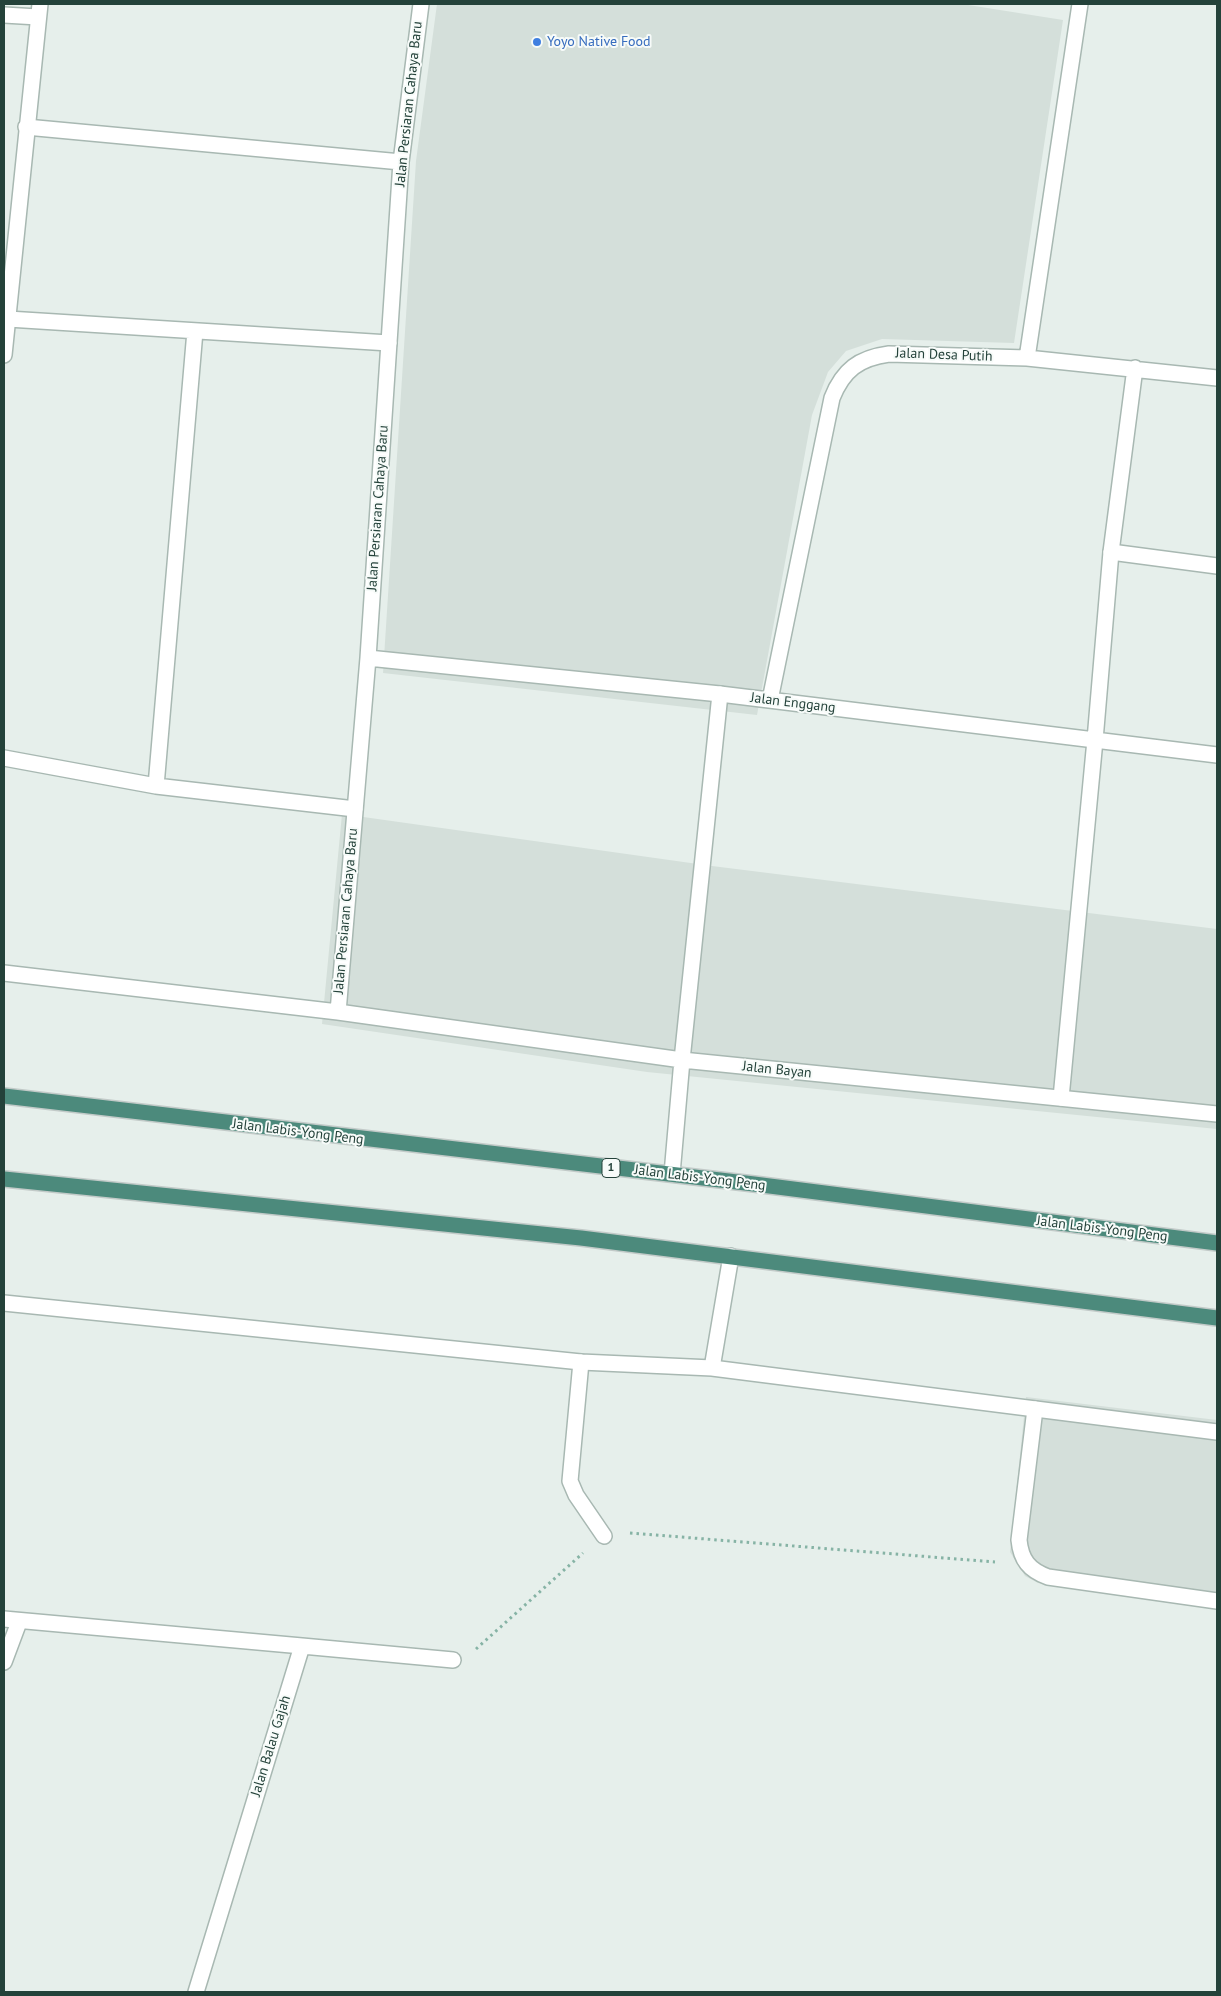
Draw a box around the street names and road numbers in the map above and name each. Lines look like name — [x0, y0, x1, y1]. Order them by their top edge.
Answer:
street label: Jalan Persiaran Cahaya Baru — [392, 20, 426, 188]
street label: Jalan Desa Putih — [895, 345, 993, 365]
street label: Jalan Persiaran Cahaya Baru — [364, 424, 392, 592]
street label: Jalan Enggang — [749, 689, 837, 717]
street label: Jalan Persiaran Cahaya Baru — [330, 827, 362, 995]
street label: Jalan Bayan — [741, 1058, 813, 1082]
street label: Jalan Labis-Yong Peng — [231, 1116, 365, 1148]
road number: 1 — [602, 1158, 620, 1178]
street label: Jalan Labis-Yong Peng — [633, 1162, 767, 1194]
street label: Jalan Labis-Yong Peng — [1035, 1213, 1169, 1245]
street label: Jalan Balau Gajah — [248, 1693, 294, 1799]

